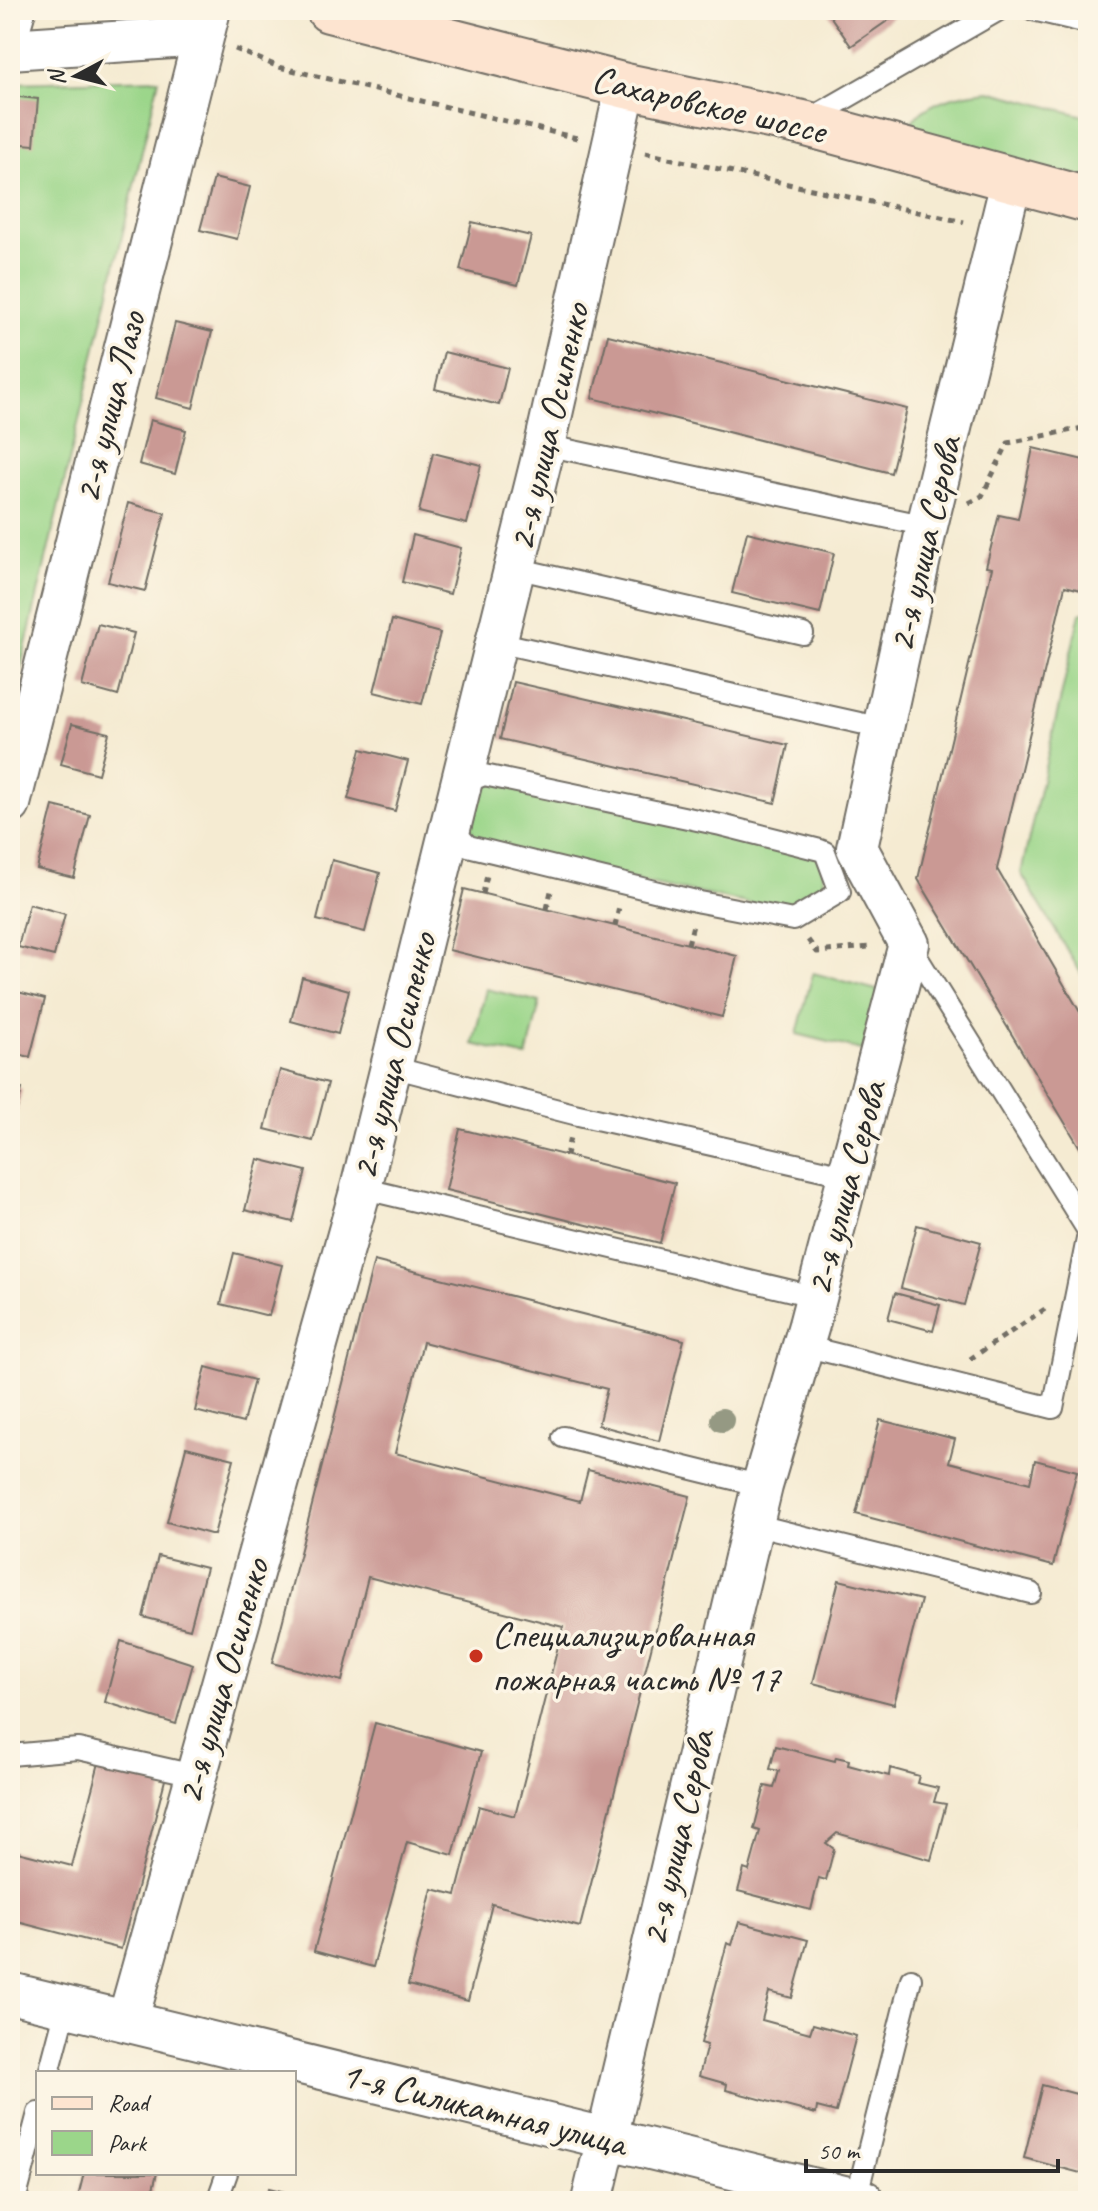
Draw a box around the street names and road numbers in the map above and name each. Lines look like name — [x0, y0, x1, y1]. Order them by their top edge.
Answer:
street label: Сахаровское шоссе — [588, 55, 833, 155]
street label: 2-я улица Осипенко — [497, 296, 600, 555]
street label: 2-я улица Лазо — [63, 305, 156, 507]
street label: 2-я улица Серова — [877, 430, 973, 656]
street label: 2-я улица Осипенко — [340, 926, 447, 1184]
street label: 2-я улица Серова — [794, 1074, 897, 1300]
street label: 2-я улица Осипенко — [165, 1551, 281, 1809]
street label: 2-я улица Серова — [630, 1724, 726, 1950]
street label: 1-я Силикатная улица — [337, 2050, 634, 2167]

